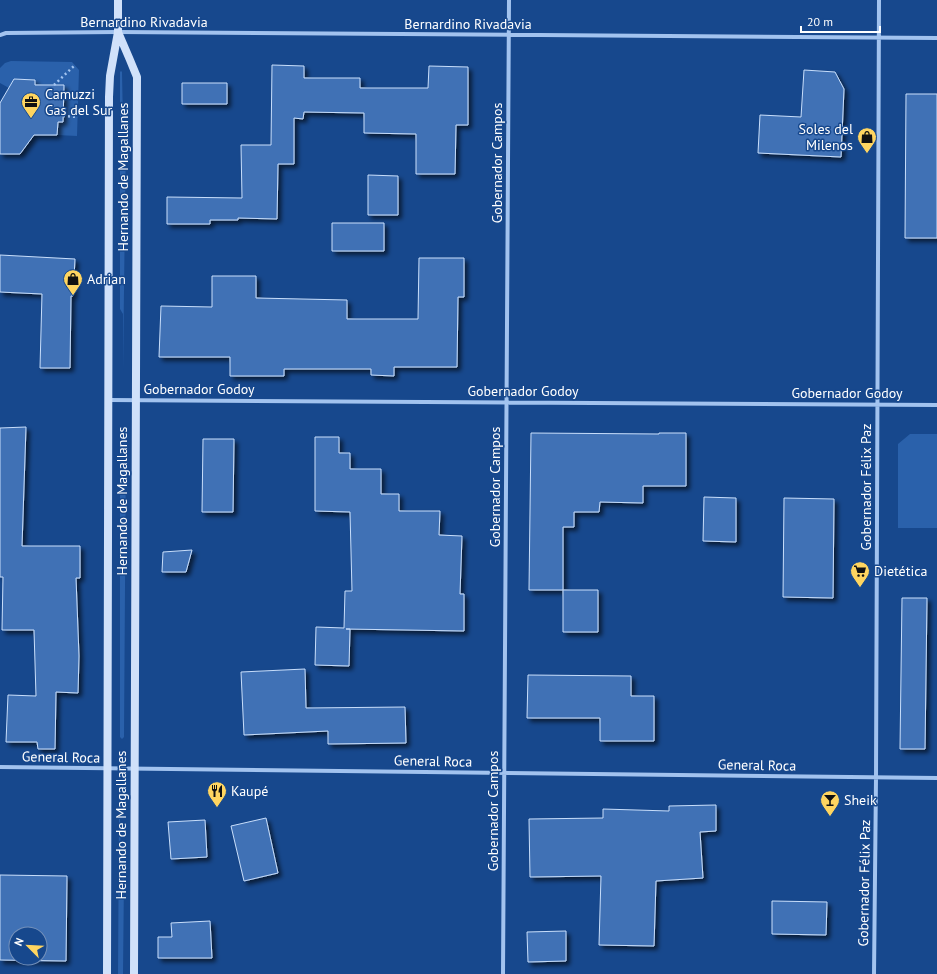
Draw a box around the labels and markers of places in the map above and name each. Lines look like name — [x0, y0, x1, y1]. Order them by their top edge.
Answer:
place label: Camuzzi Gas del Sur — [45, 85, 113, 119]
office icon: Camuzzi Gas del Sur — [20, 91, 42, 119]
place label: Soles del Milenos — [798, 120, 853, 154]
shop icon: Soles del Milenos — [856, 126, 878, 154]
shop icon: Adrian — [62, 268, 84, 296]
place label: Adrian — [87, 270, 126, 288]
supermarket icon: Dietética — [849, 560, 871, 588]
place label: Dietética — [874, 562, 928, 580]
restaurant icon: Kaupé — [206, 780, 228, 808]
place label: Kaupé — [231, 782, 268, 800]
bar icon: Sheik — [819, 789, 841, 817]
place label: Sheik — [844, 791, 877, 809]

